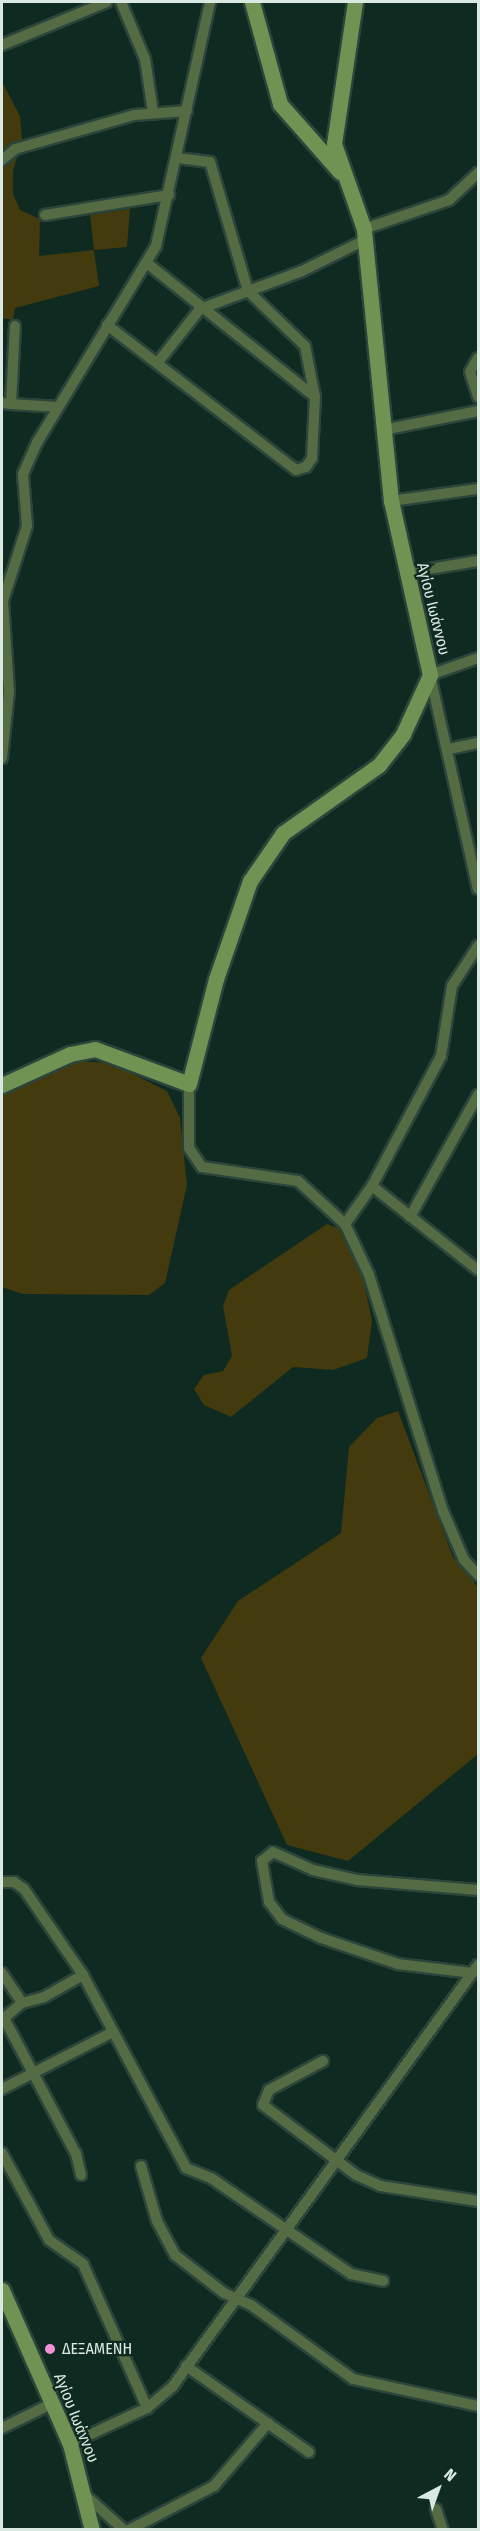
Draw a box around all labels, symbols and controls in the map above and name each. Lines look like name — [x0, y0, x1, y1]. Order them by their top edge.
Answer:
street label: Αγίου Ιωάννου — [412, 561, 454, 657]
place label: ΔΕΞΑΜΕΝΗ — [62, 2339, 132, 2359]
marker: ΔΕΞΑΜΕΝΗ — [43, 2342, 57, 2356]
street label: Αγίου Ιωάννου — [49, 2371, 103, 2465]
north arrow — [408, 2459, 468, 2519]
text: N — [440, 2465, 460, 2485]

